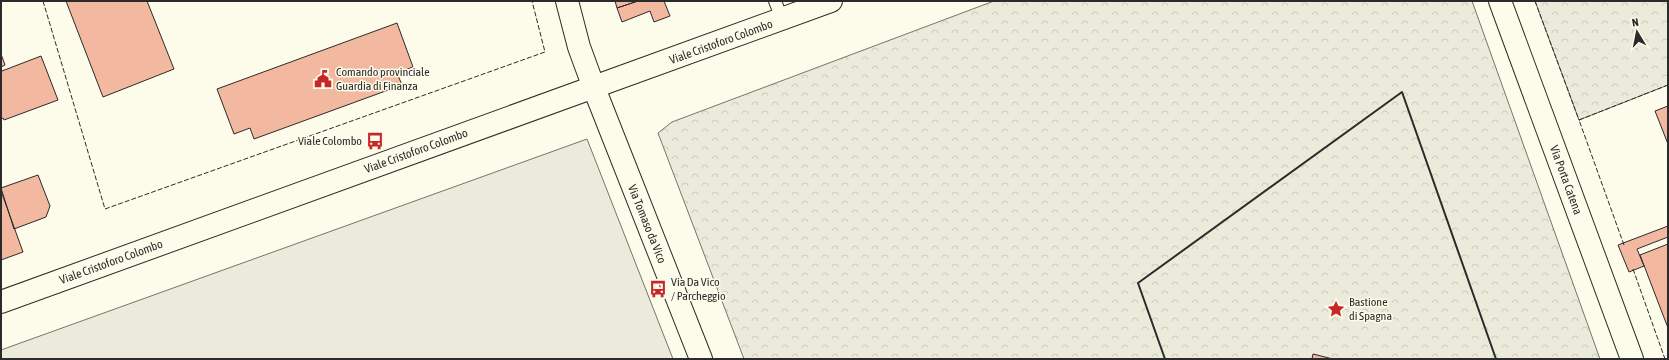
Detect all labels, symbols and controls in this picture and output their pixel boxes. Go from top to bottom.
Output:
north arrow [1617,12,1657,52]
text: N [1631,16,1640,29]
street label: Viale Cristoforo Colombo [667,17,775,67]
place label: Comando provinciale Guardia di Finanza [336,65,430,93]
public building icon: Comando provinciale Guardia di Finanza [313,69,333,89]
street label: Viale Cristoforo Colombo [362,126,470,176]
bus stop icon: Viale Colombo [365,131,385,151]
place label: Viale Colombo [298,134,362,148]
street label: Via Porta Catena [1547,144,1585,216]
street label: Via Tomaso da Vico [625,183,669,266]
street label: Viale Cristoforo Colombo [57,237,165,287]
place label: Via Da Vico / Parcheggio [671,275,726,303]
bus stop icon: Via Da Vico / Parcheggio [648,279,668,299]
place label: Bastione di Spagna [1349,295,1392,323]
place icon: Bastione di Spagna [1326,299,1346,319]

